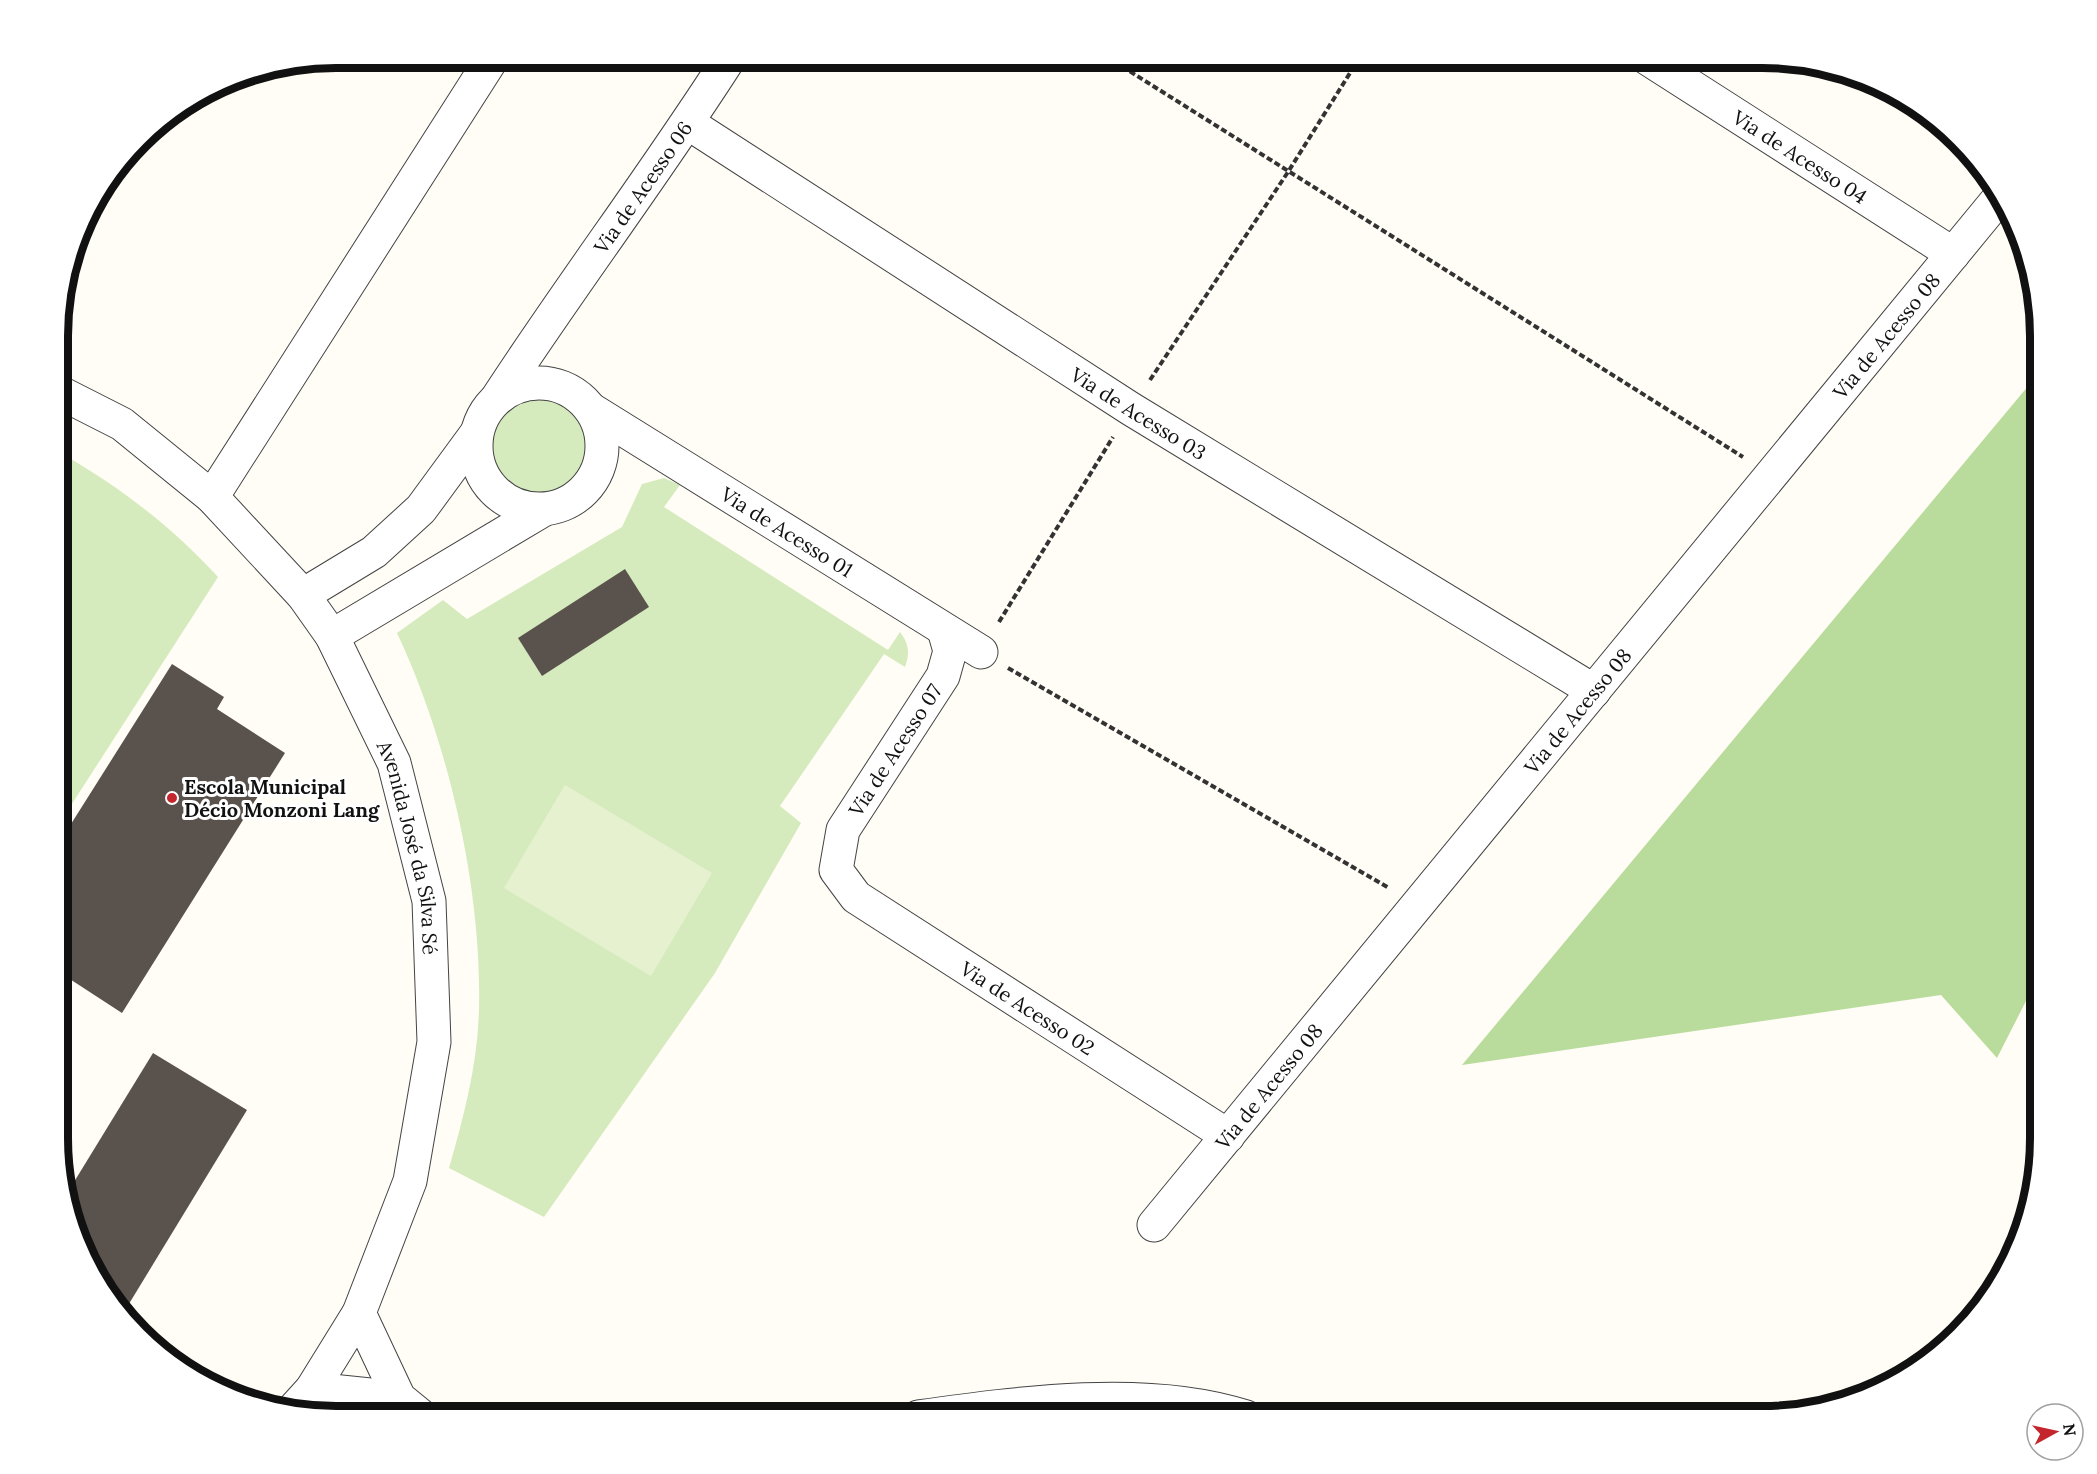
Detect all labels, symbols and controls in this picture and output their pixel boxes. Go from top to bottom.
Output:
street label: Via de Acesso 04 [1728,103,1872,209]
street label: Via de Acesso 06 [587,116,697,259]
street label: Via de Acesso 08 [1826,268,1945,404]
street label: Via de Acesso 03 [1066,361,1211,465]
street label: Via de Acesso 01 [716,480,858,582]
street label: Via de Acesso 08 [1518,643,1636,779]
street label: Via de Acesso 07 [842,679,947,822]
street label: Avenida José da Silva Sé [372,735,443,955]
place label: Escola Municipal Décio Monzoni Lang [184,774,380,822]
marker: Escola Municipal Décio Monzoni Lang [165,791,179,805]
street label: Via de Acesso 02 [955,955,1100,1060]
street label: Via de Acesso 08 [1209,1018,1327,1155]
north arrow [2025,1402,2085,1462]
text: N [2059,1422,2081,1437]

